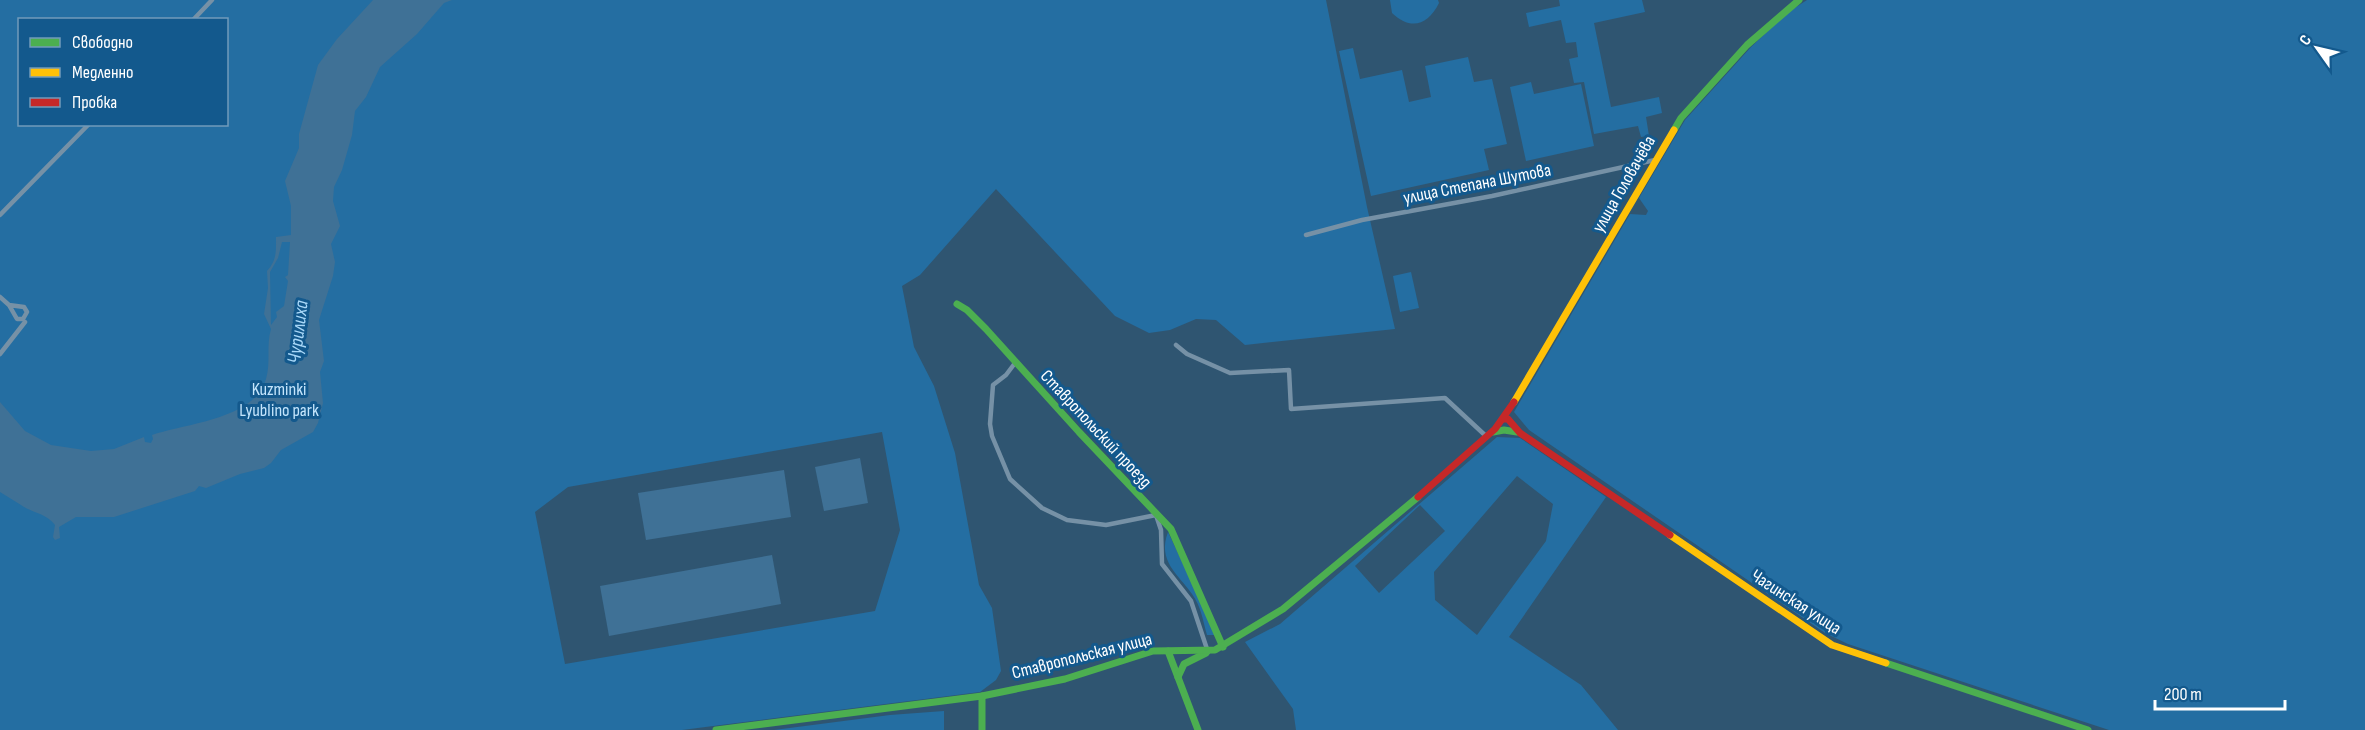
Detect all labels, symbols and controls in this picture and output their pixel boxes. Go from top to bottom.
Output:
legend [18,18,228,126]
north arrow [2287,18,2347,78]
text: Свободно [72,32,133,53]
text: С [2296,32,2316,49]
text: Медленно [72,62,134,83]
text: Пробка [72,92,117,113]
street label: улица Головачёва [1588,132,1660,236]
street label: улица Степана Шутова [1401,159,1553,209]
water label: Чурилиха [282,299,314,365]
street label: Ставропольский проезд [1036,366,1156,492]
park label: Kuzminki Lyublino park [239,379,319,421]
street label: Чагинская улица [1747,565,1845,639]
street label: Ставропольская улица [1010,628,1154,684]
scale bar [2155,673,2286,711]
text: 200 m [2164,684,2202,705]

